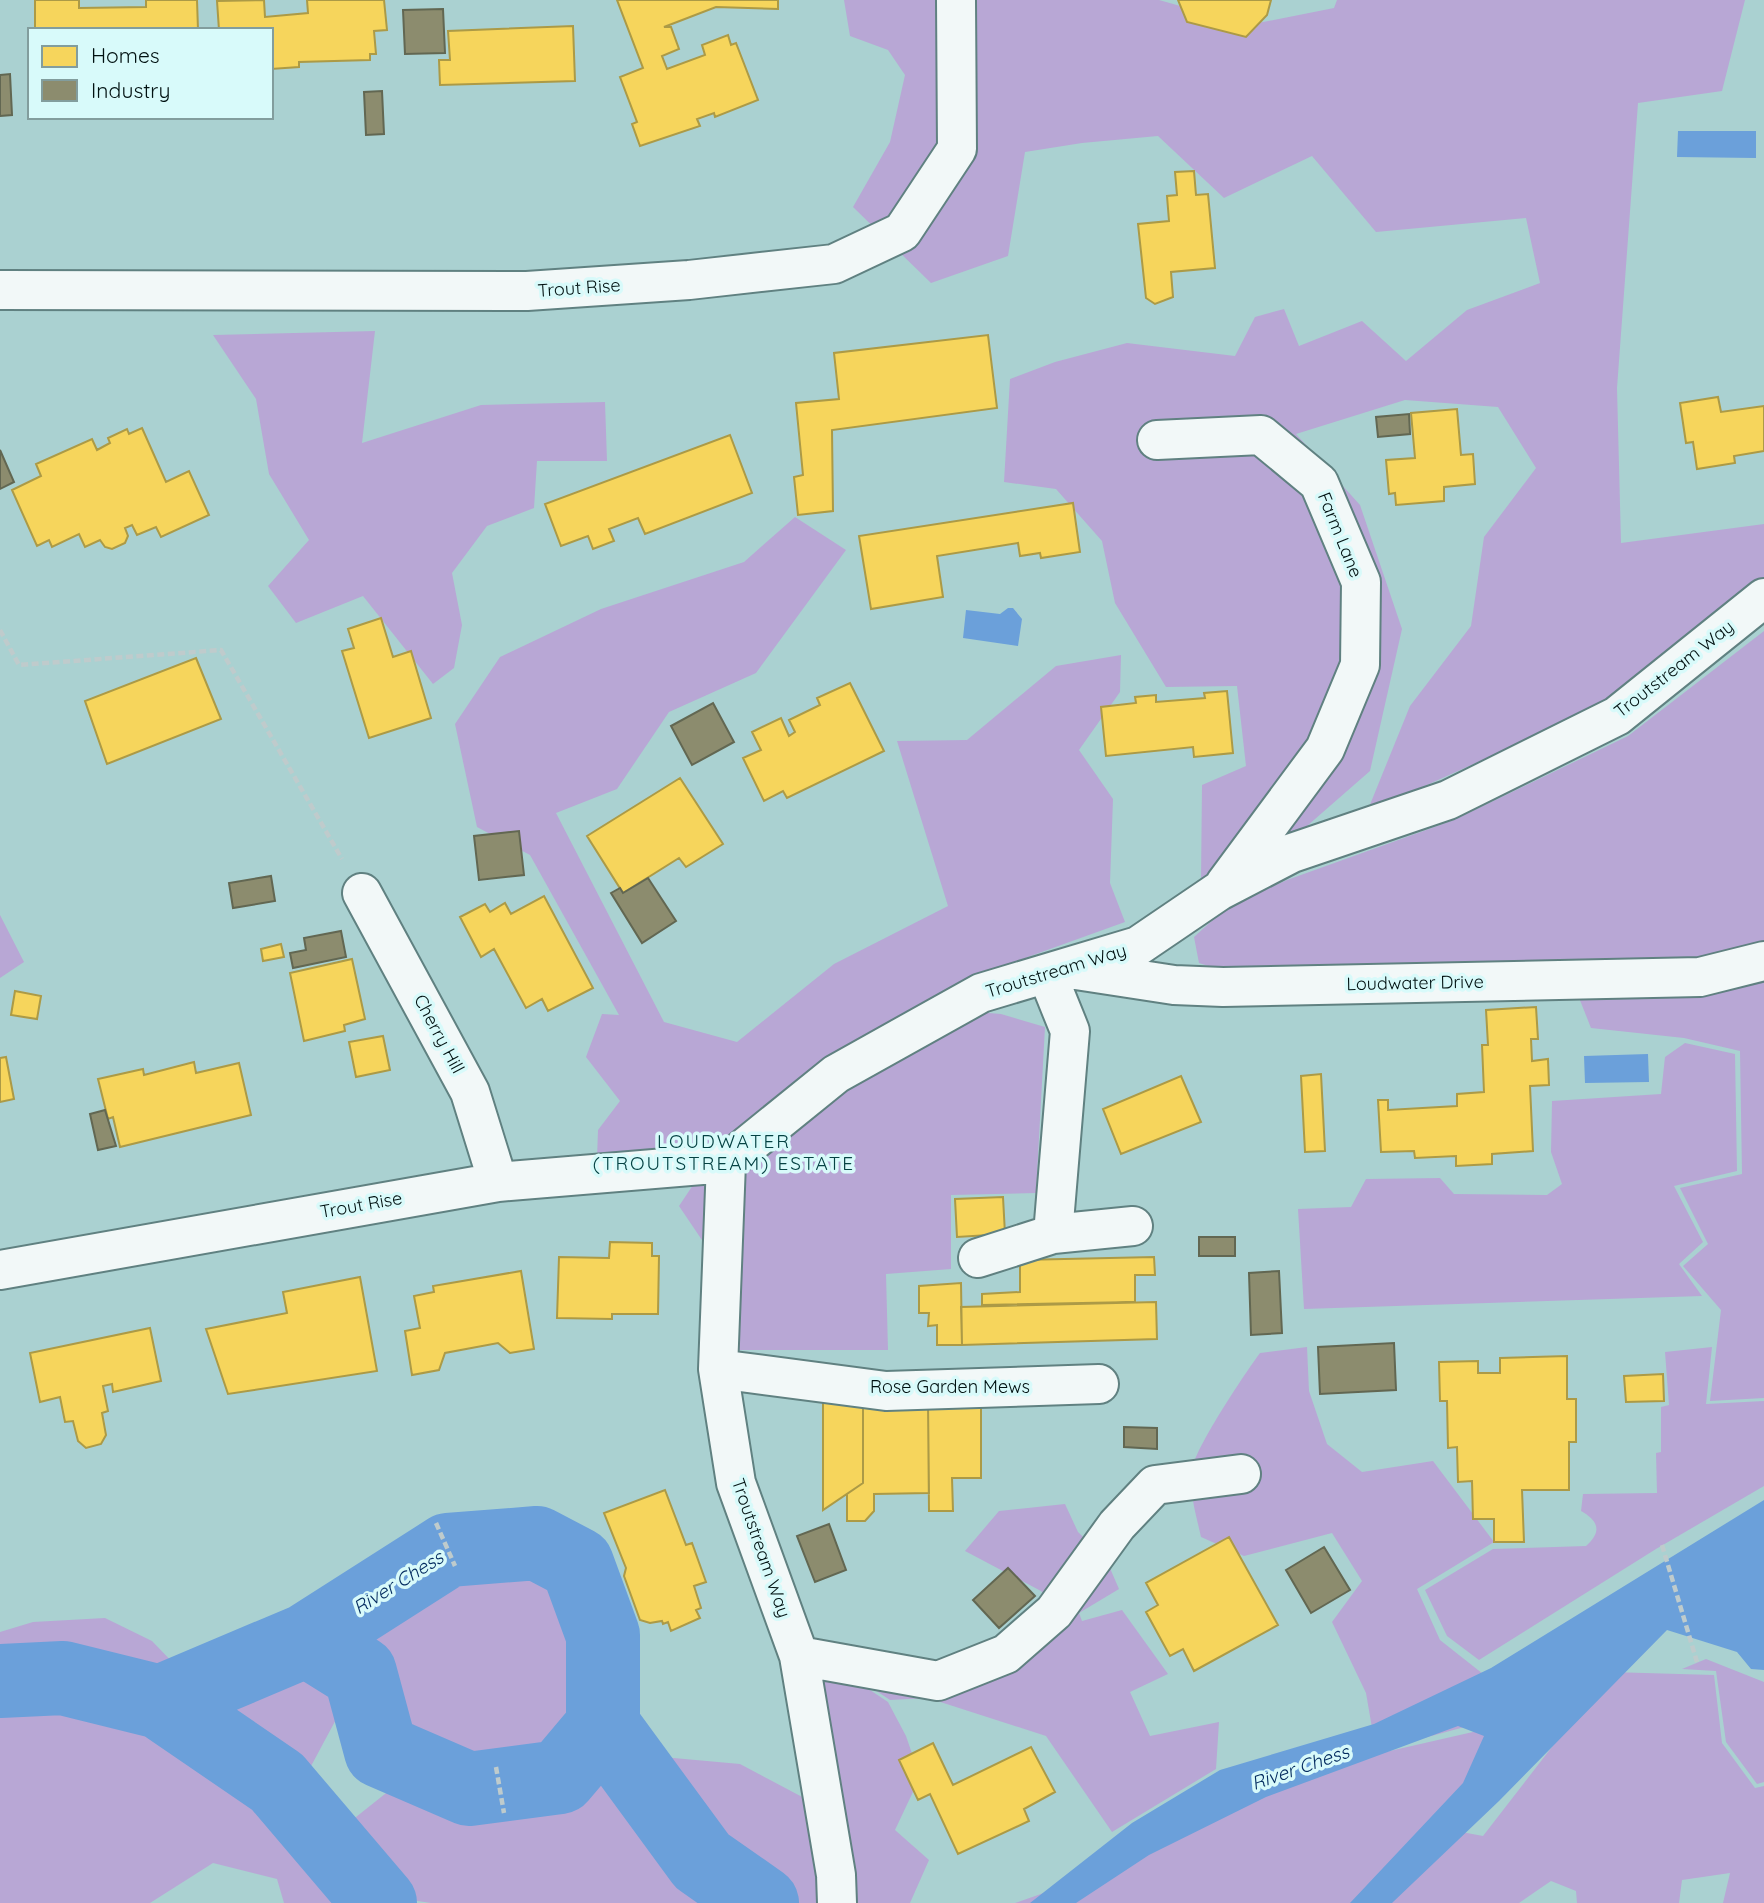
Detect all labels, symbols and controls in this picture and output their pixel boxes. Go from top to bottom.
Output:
legend [28,28,273,119]
text: Homes [91,42,160,68]
text: Industry [91,77,170,103]
street label: Trout Rise [537,273,621,302]
street label: Farm Lane [1313,489,1368,581]
street label: Troutstream Way [1609,615,1738,723]
street label: Troutstream Way [983,938,1129,1003]
street label: Loudwater Drive [1346,970,1484,995]
street label: Cherry Hill [409,990,470,1077]
district label: LOUDWATER (TROUTSTREAM) ESTATE [593,1129,855,1175]
street label: Trout Rise [318,1186,404,1223]
street label: Rose Garden Mews [870,1375,1030,1398]
street label: Troutstream Way [727,1475,796,1621]
water label: River Chess [348,1544,448,1619]
water label: River Chess [1248,1739,1353,1795]

